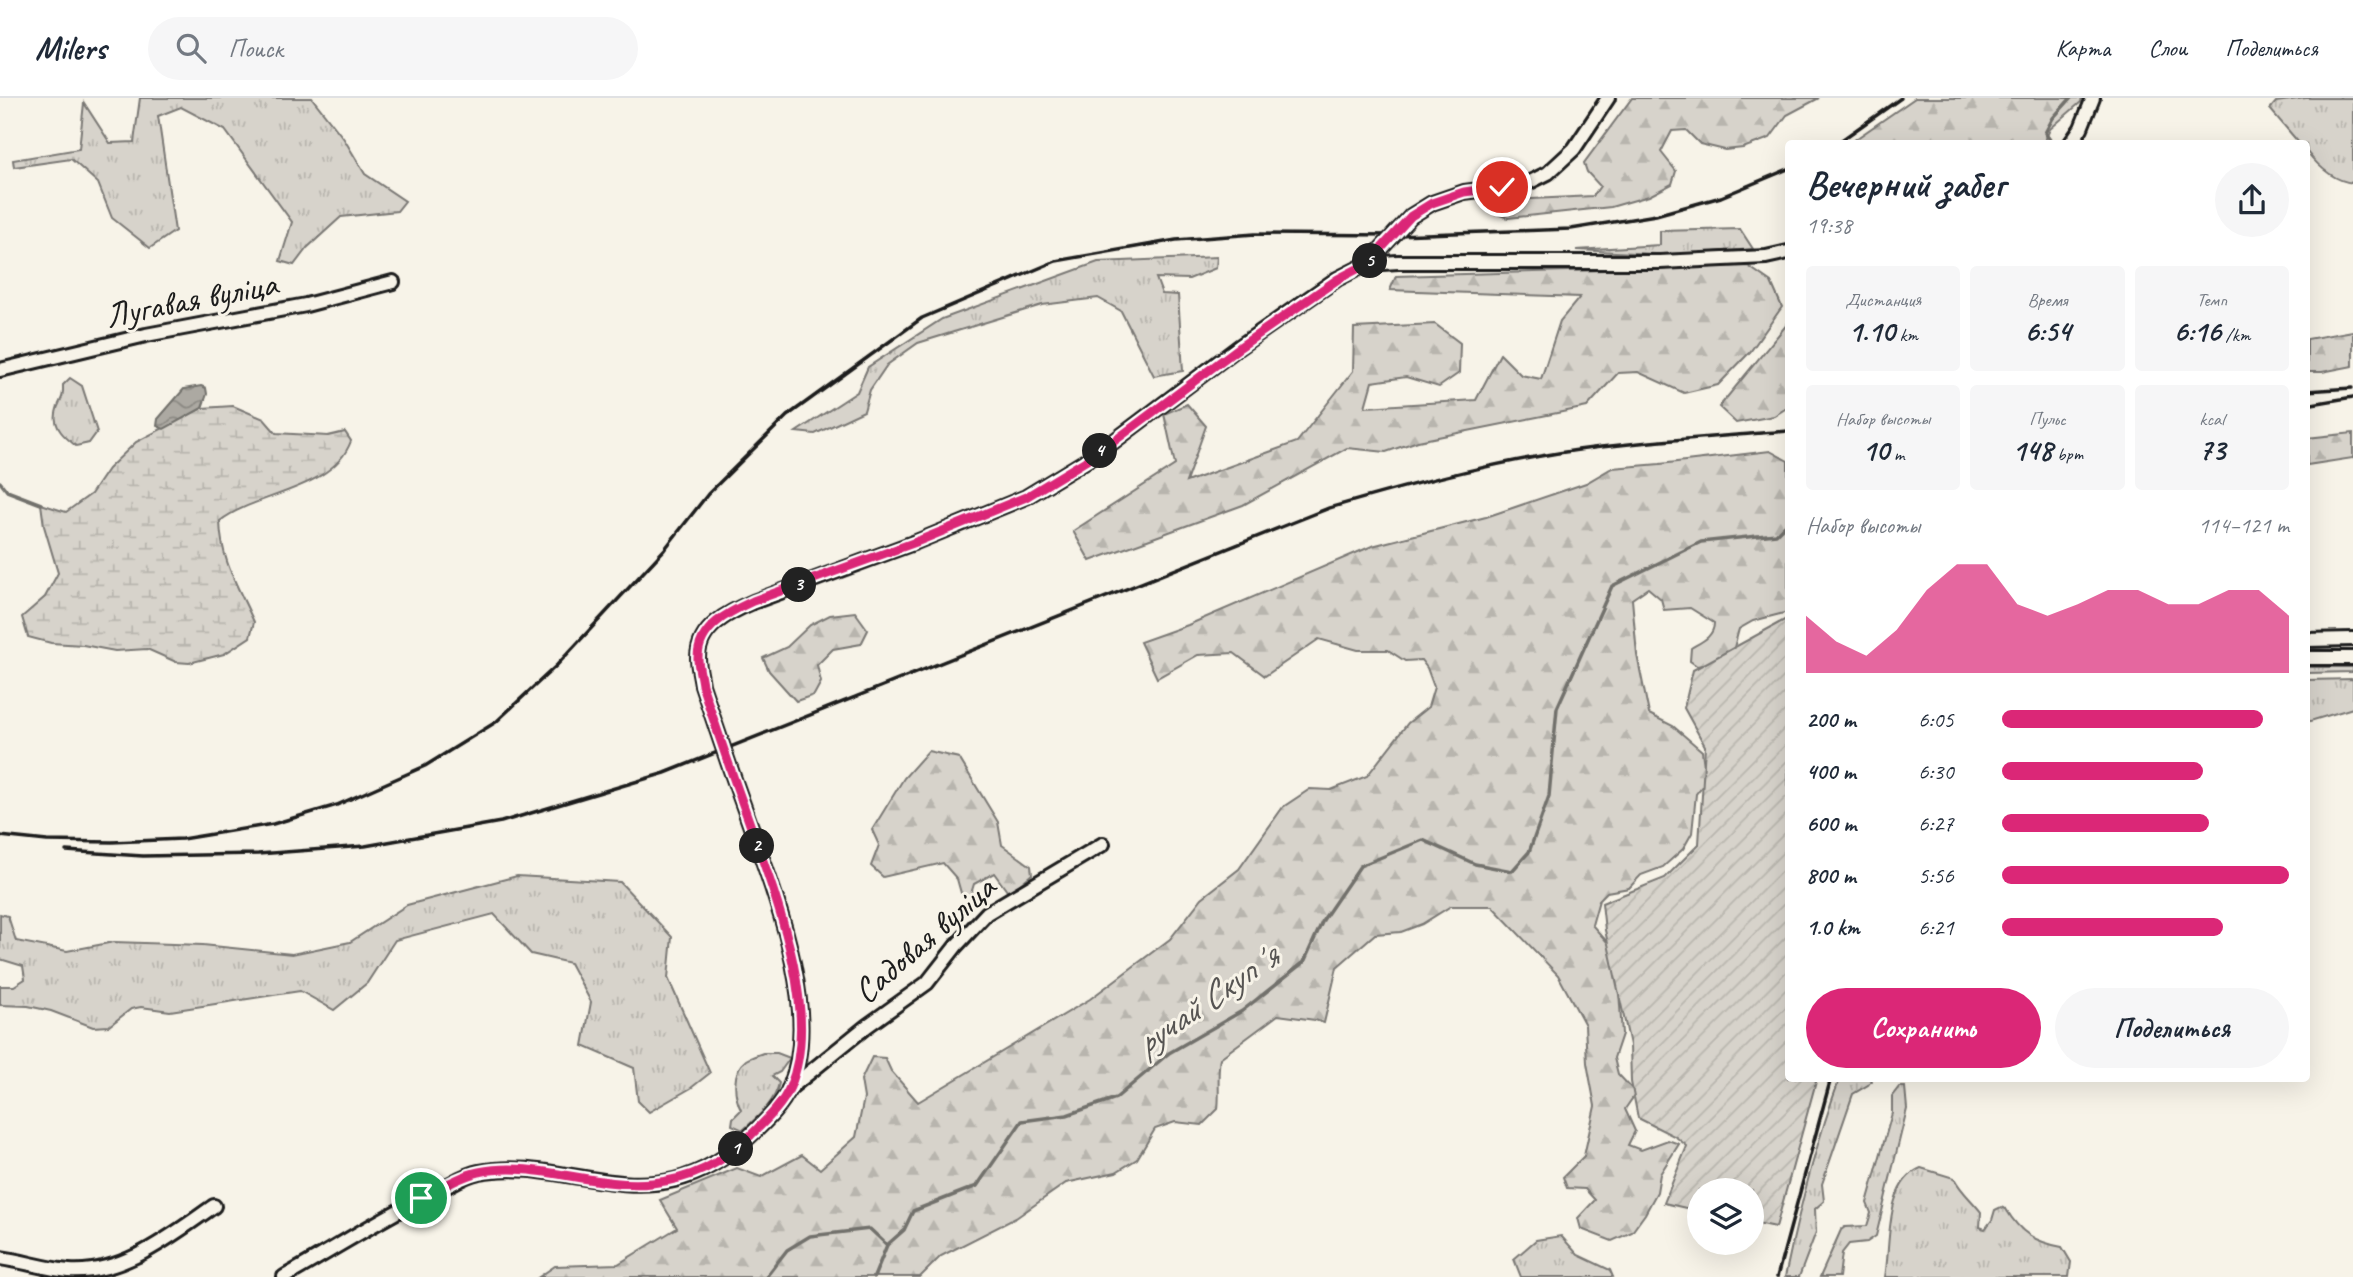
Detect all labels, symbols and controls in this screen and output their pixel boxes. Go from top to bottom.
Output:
search box [148,17,638,80]
text: Milers [35,27,106,69]
icon: search [172,29,210,67]
text: Поиск [228,32,283,65]
text: Карта [2056,33,2110,63]
text: Слои [2148,33,2187,63]
text: Поделиться [2225,33,2318,63]
pin [1472,157,1532,217]
text: Вечерний забег [1806,161,2005,208]
button: share [2215,163,2289,237]
icon: check [1483,168,1521,206]
text: 19:38 [1806,211,1852,240]
pin: 5 [1352,244,1388,278]
text: 5 [1365,248,1374,272]
street label: Лугавая вуліца [101,260,283,338]
text: Дистанция [1845,288,1921,312]
text: Время [2027,288,2068,312]
text: Темп [2197,288,2227,312]
text: 1.10 [1848,312,1895,350]
text: 6:54 [2024,312,2071,350]
text: 6:16 [2173,312,2221,350]
text: km [1895,323,1918,347]
text: /km [2221,323,2250,347]
text: Набор высоты [1836,407,1930,431]
text: Пульс [2029,407,2066,431]
text: kcal [2199,407,2224,431]
text: 10 [1862,431,1889,469]
text: 148 [2012,431,2052,469]
text: 73 [2198,431,2225,469]
pin: 4 [1082,434,1118,468]
text: 4 [1095,438,1104,462]
text: m [1889,442,1904,466]
text: bpm [2052,442,2083,466]
text: Набор высоты [1806,511,1920,540]
text: 114–121 m [2198,511,2289,540]
pin: 3 [782,568,816,602]
text: 3 [794,572,803,596]
text: 200 m [1806,705,1856,734]
text: 6:05 [1918,705,1954,734]
text: 400 m [1806,757,1856,786]
text: 6:30 [1918,757,1954,786]
text: 600 m [1806,809,1856,838]
text: 6:27 [1918,809,1954,838]
pin: 2 [740,828,774,864]
text: 2 [752,833,761,857]
text: 800 m [1806,861,1856,890]
text: 5:56 [1918,861,1954,890]
street label: Садовая вуліца [844,864,1007,1013]
text: 1.0 km [1806,913,1860,942]
text: 6:21 [1918,913,1954,942]
water label: ручай Скупʼя [1125,930,1291,1066]
button: Сохранить [1806,988,2041,1068]
button: Поделиться [2055,988,2289,1068]
pin: 1 [718,1132,754,1166]
text: 1 [731,1136,740,1160]
pin [391,1168,451,1228]
map controls [1687,1178,1764,1255]
button: layers [1687,1178,1764,1255]
icon: arrive [402,1179,440,1217]

